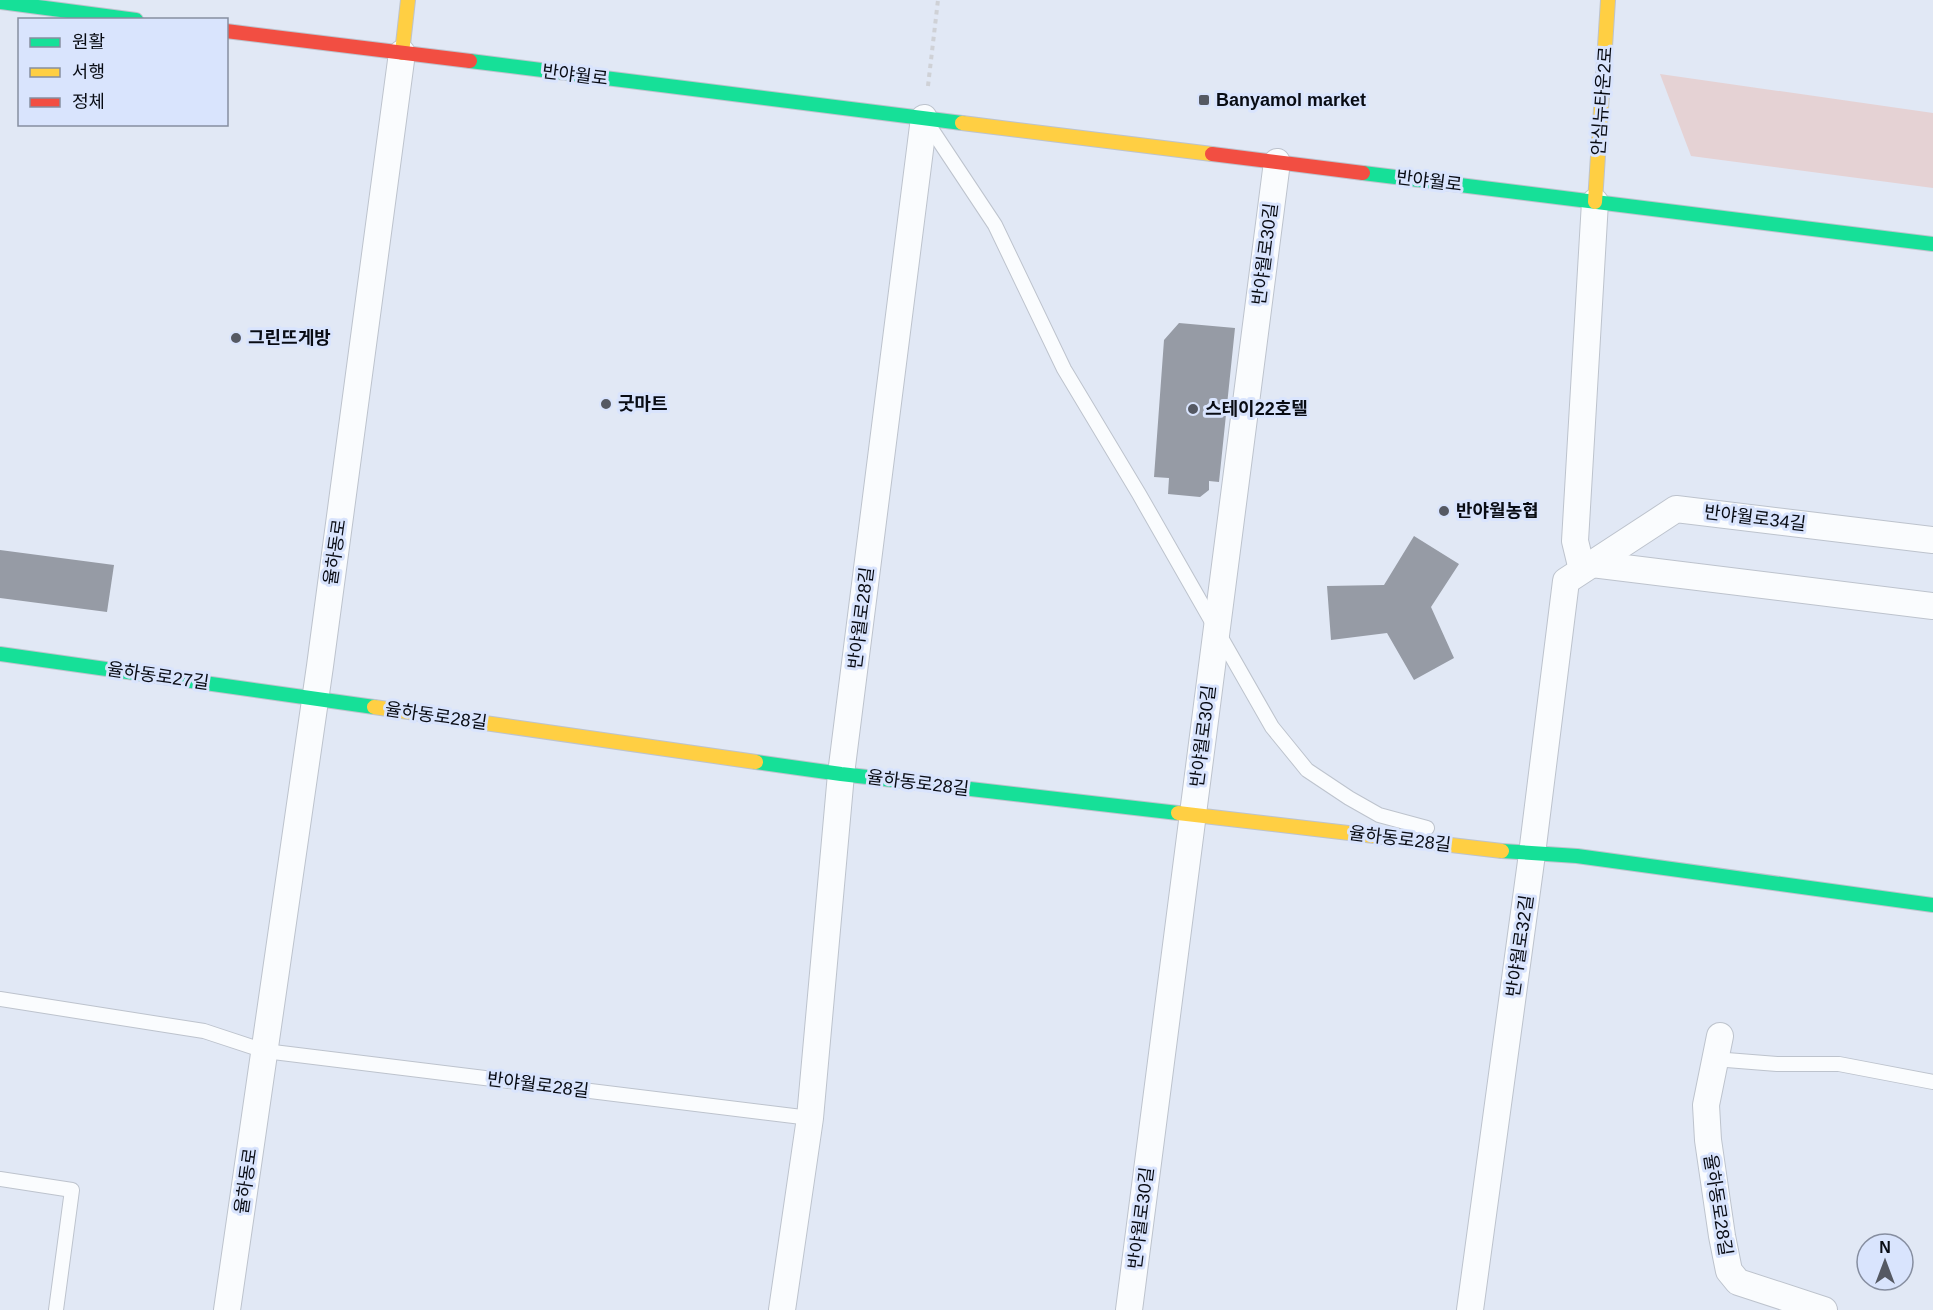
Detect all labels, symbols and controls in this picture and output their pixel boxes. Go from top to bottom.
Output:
legend [18,18,228,126]
text: 원활 [72,32,105,52]
street label: 안심뉴타운2로 [1588,46,1616,156]
street label: 반야월로 [541,61,609,89]
text: 서행 [72,62,105,82]
place label: Banyamol market [1216,90,1366,110]
text: 정체 [72,92,105,112]
marker: Banyamol market [1197,93,1211,107]
street label: 반야월로 [1395,167,1463,195]
street label: 반야월로30길 [1249,202,1281,306]
place label: 그린뜨게방 [248,328,331,348]
marker: 그린뜨게방 [229,331,243,345]
place label: 굿마트 [618,394,668,414]
marker: 굿마트 [599,397,613,411]
place label: 스테이22호텔 [1205,399,1308,419]
marker: 스테이22호텔 [1186,402,1200,416]
place label: 반야월농협 [1456,501,1539,521]
street label: 반야월로34길 [1703,502,1807,534]
marker: 반야월농협 [1437,504,1451,518]
street label: 율하동로 [320,518,350,586]
street label: 반야월로28길 [845,566,877,670]
street label: 율하동로27길 [106,659,210,693]
street label: 반야월로30길 [1187,684,1219,788]
street label: 율하동로28길 [384,699,488,733]
street label: 율하동로28길 [866,767,970,799]
street label: 율하동로28길 [1348,823,1452,855]
street label: 반야월로32길 [1503,894,1537,998]
street label: 반야월로28길 [486,1069,590,1101]
street label: 율하동로 [231,1147,261,1215]
street label: 율하동로28길 [1700,1153,1736,1257]
street label: 반야월로30길 [1125,1166,1157,1270]
north arrow [1855,1232,1915,1292]
text: N [1879,1239,1891,1256]

